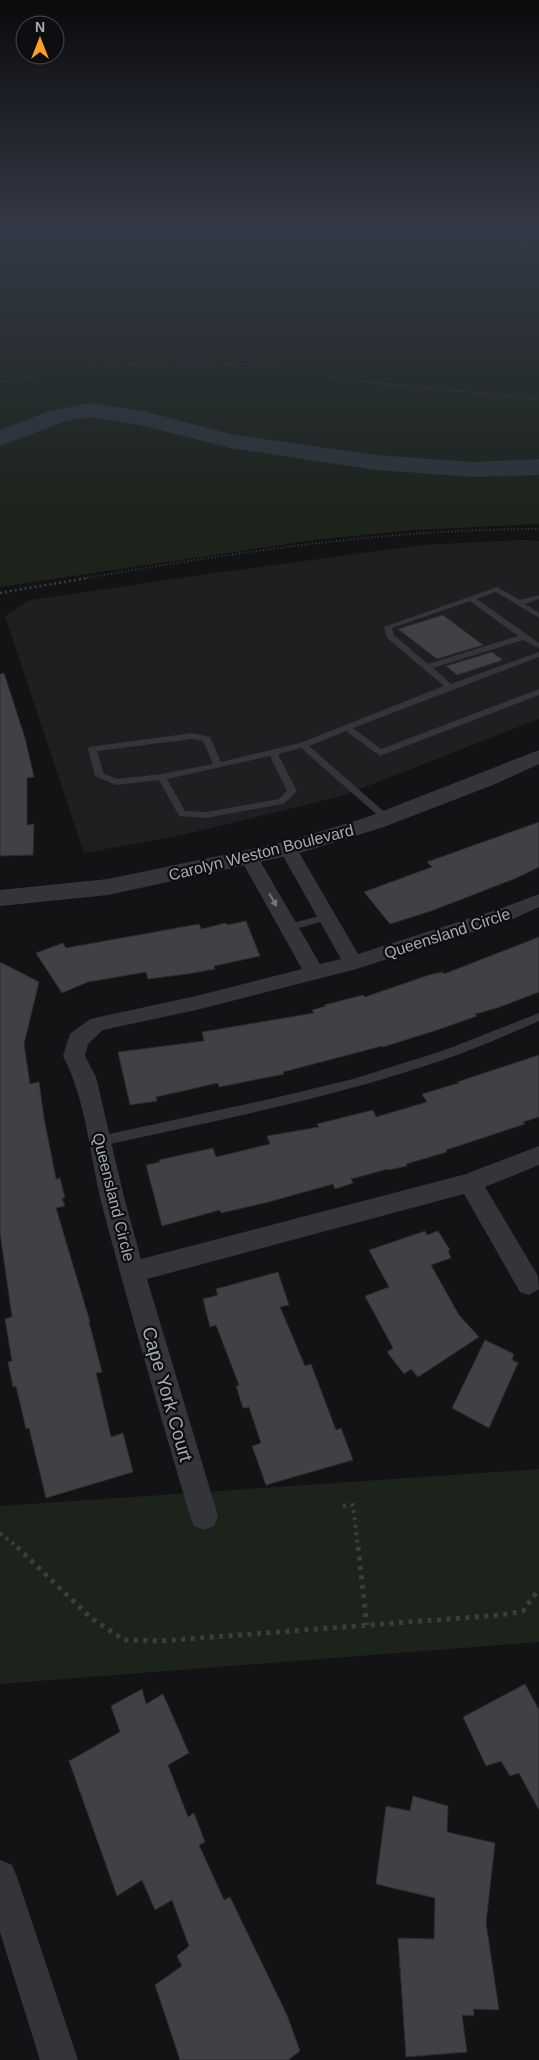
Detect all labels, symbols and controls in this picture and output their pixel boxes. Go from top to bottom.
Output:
north arrow [15,15,65,65]
text: N [35,19,45,35]
street label: Carolyn Weston Boulevard [167,821,355,884]
one-way arrow [269,894,278,907]
street label: Queensland Circle [382,905,512,962]
street label: Queensland Circle [89,1131,138,1263]
street label: Cape York Court [138,1324,197,1465]

